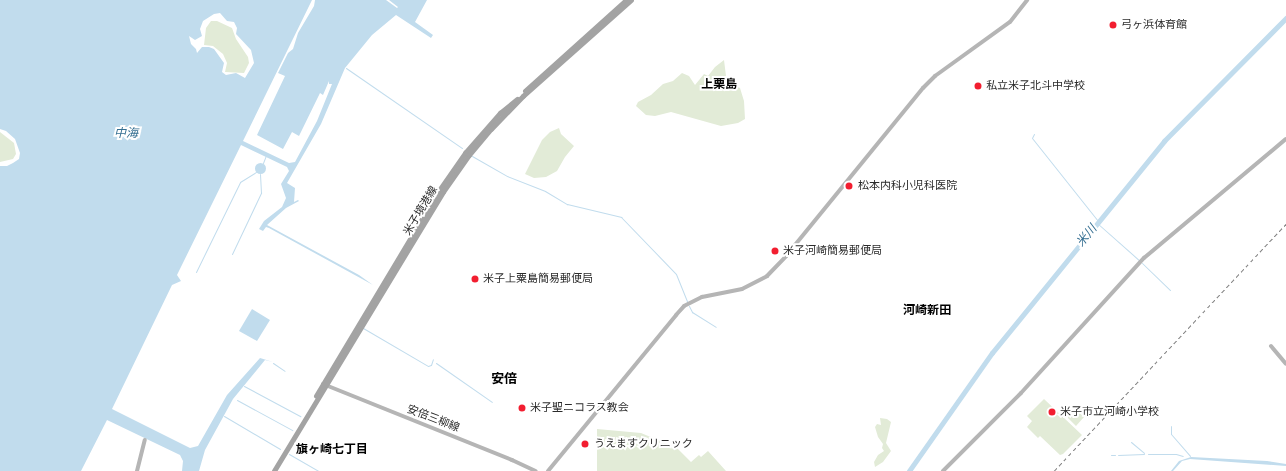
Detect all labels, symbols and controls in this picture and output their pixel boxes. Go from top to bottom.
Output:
place label: 弓ヶ浜体育館 [1121,18,1187,32]
marker: 弓ヶ浜体育館 [1108,20,1118,30]
district label: 上栗島 [701,78,737,92]
place label: 私立米子北斗中学校 [986,79,1085,93]
marker: 私立米子北斗中学校 [973,81,983,91]
water label: 中海 [114,127,138,141]
place label: 松本内科小児科医院 [858,179,957,193]
marker: 松本内科小児科医院 [843,180,855,192]
street label: 米子境港線 [401,184,441,238]
water label: 米川 [1074,222,1100,250]
place label: 米子河崎簡易郵便局 [783,244,882,258]
marker: 米子河崎簡易郵便局 [770,246,780,256]
place label: 米子上粟島簡易郵便局 [483,272,593,286]
marker: 米子上粟島簡易郵便局 [470,274,480,284]
district label: 河崎新田 [903,304,951,318]
district label: 安倍 [491,371,517,387]
place label: 米子聖ニコラス教会 [530,401,629,415]
street label: 安倍三柳線 [405,403,461,435]
marker: 米子聖ニコラス教会 [517,403,527,413]
place label: 米子市立河崎小学校 [1060,405,1159,419]
marker: 米子市立河崎小学校 [1047,407,1057,417]
place label: うえますクリニック [594,437,693,451]
marker: うえますクリニック [579,438,591,450]
district label: 旗ヶ崎七丁目 [296,443,368,457]

